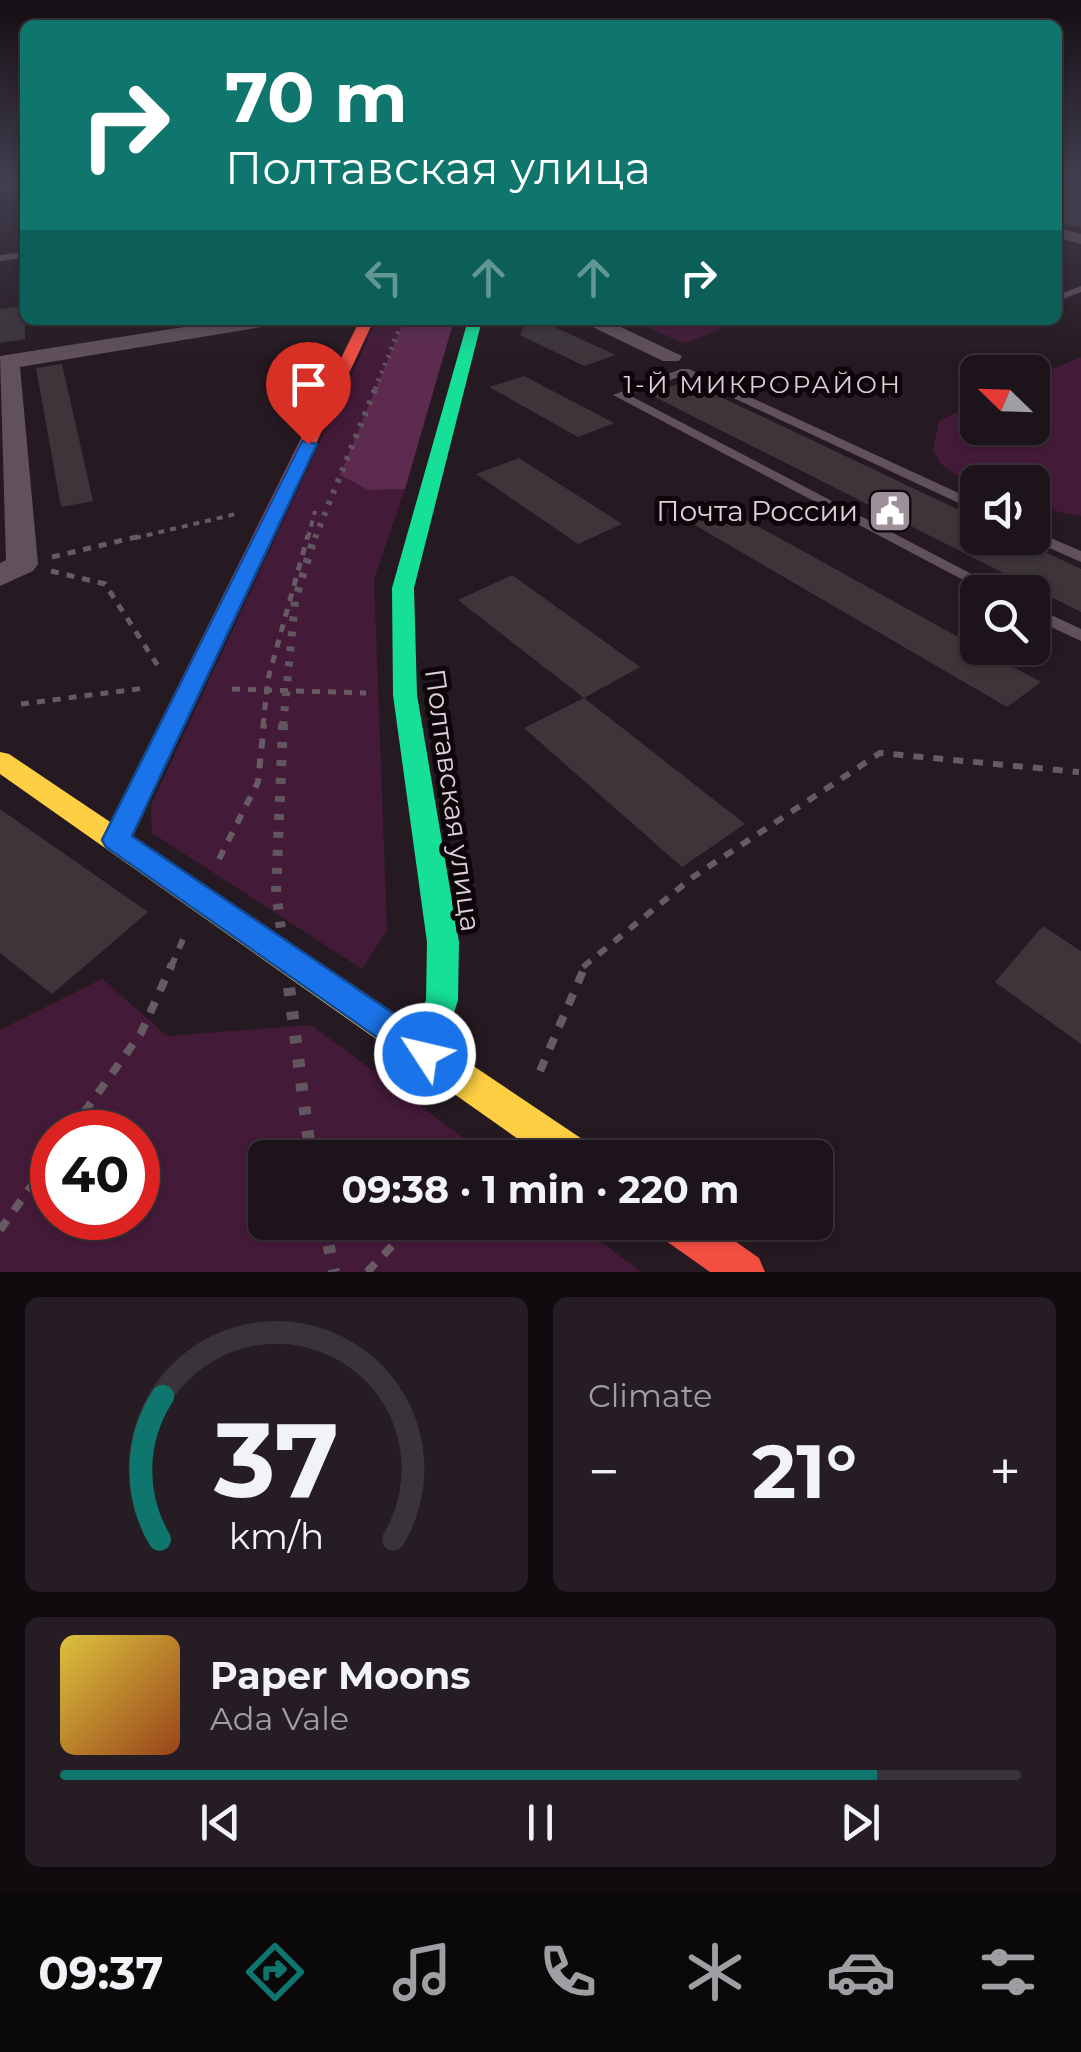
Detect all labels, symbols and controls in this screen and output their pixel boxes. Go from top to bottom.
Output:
text: 70 m [225,54,408,140]
icon: right [60,60,190,190]
text: Полтавская улица [225,140,651,195]
icon: left [356,250,411,305]
icon: ahead [461,250,516,305]
icon: ahead [566,250,621,305]
icon: right [671,250,726,305]
pin [266,342,351,445]
north arrow [960,355,1050,445]
map controls [960,355,1050,665]
icon: arrive [281,357,336,412]
district label: 1-Й МИКРОРАЙОН [623,369,903,399]
button: sound [960,465,1050,555]
public building icon: Почта России [867,488,913,534]
place label: Почта России [656,494,858,528]
button: search [960,575,1050,665]
street label: Полтавская улица [418,666,488,934]
position arrow [373,1002,477,1106]
speed limit sign: 40 [30,1110,160,1240]
text: 09:38 · 1 min · 220 m [342,1166,739,1213]
text: Climate [588,1376,712,1415]
text: 37 [213,1396,339,1523]
text: 21° [752,1425,857,1517]
text: − [588,1438,620,1505]
text: + [989,1438,1021,1505]
text: km/h [229,1514,324,1558]
text: Paper Moons [210,1652,471,1699]
text: Ada Vale [210,1699,349,1738]
icon: previous [193,1795,248,1850]
icon: pause [513,1795,568,1850]
icon: next [833,1795,888,1850]
icon: directions [240,1937,310,2007]
icon: music [387,1937,457,2007]
icon: phone [533,1937,603,2007]
icon: climate [680,1937,750,2007]
icon: car [826,1937,896,2007]
icon: filters [973,1937,1043,2007]
text: 09:37 [38,1945,163,2000]

